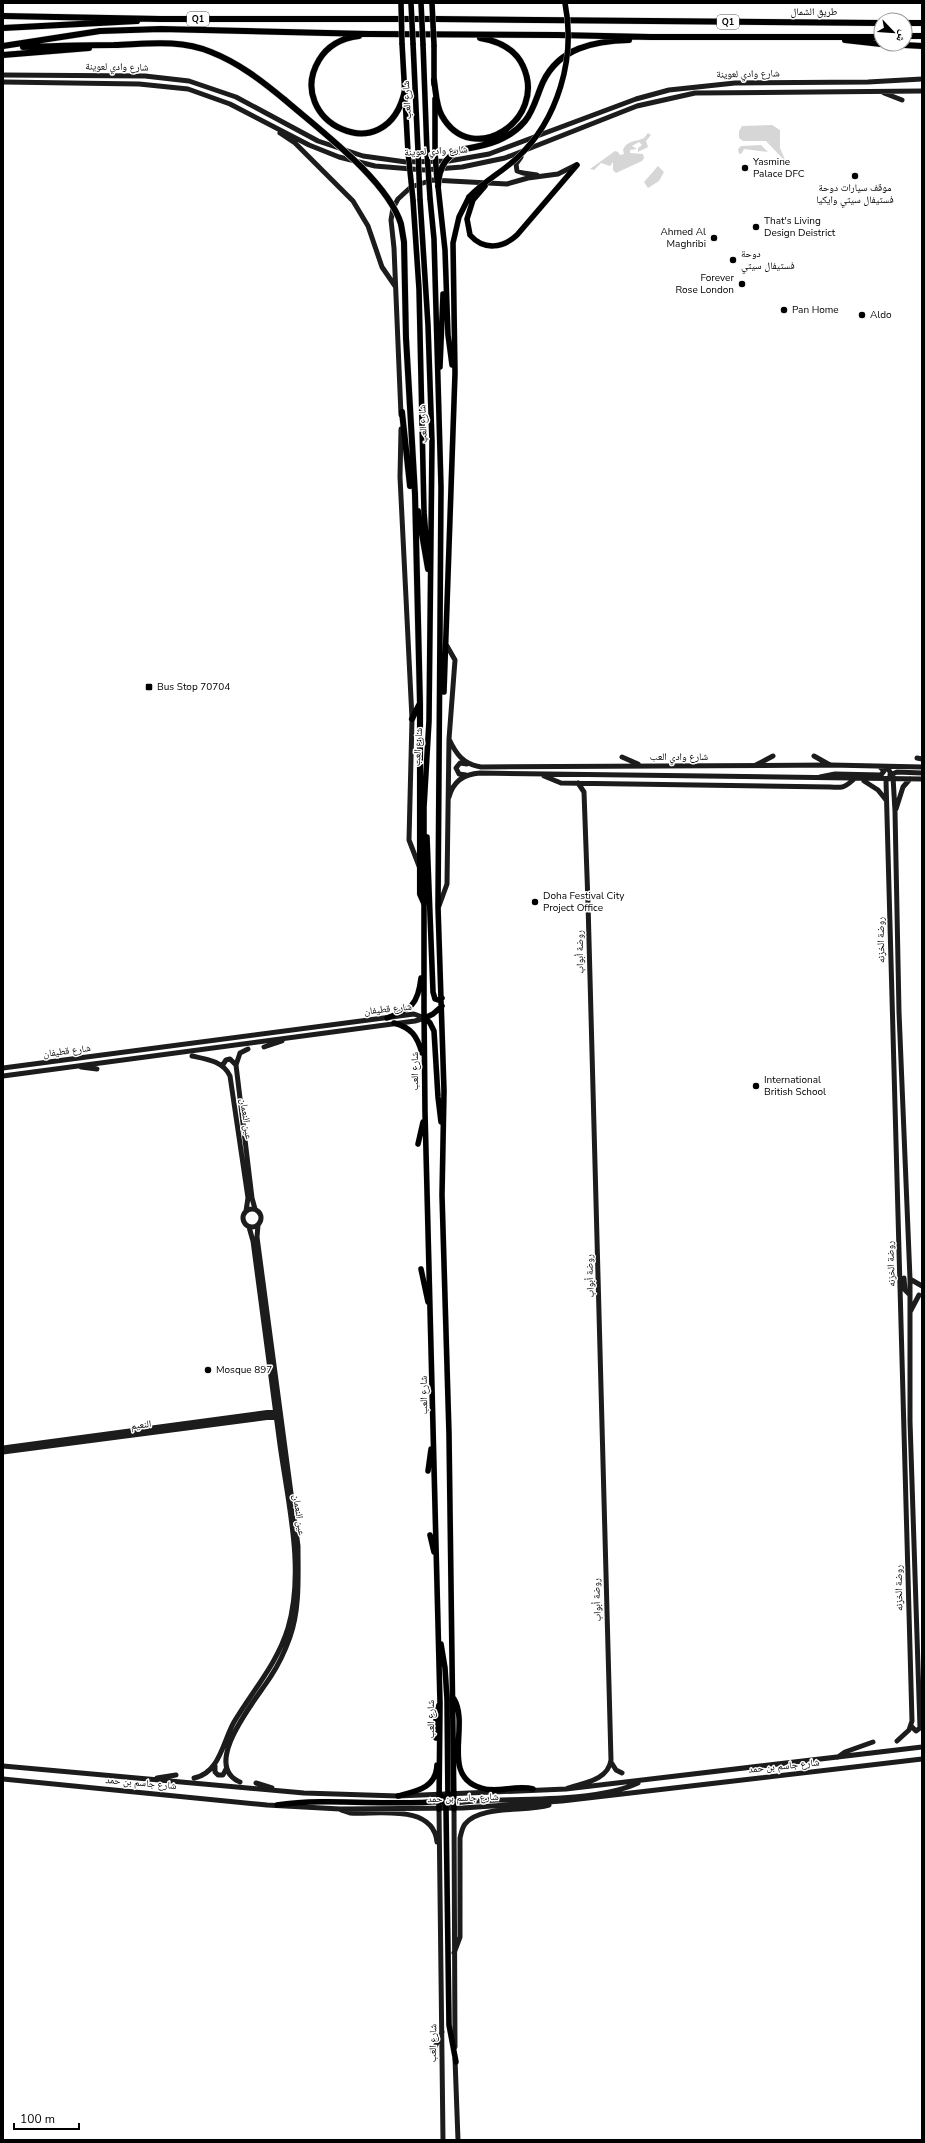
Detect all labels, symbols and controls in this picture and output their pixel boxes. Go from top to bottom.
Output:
street label: طريق الشمال [791,5,838,19]
road number: Q1 [187,12,209,26]
north arrow [873,12,913,52]
road number: Q1 [717,15,739,29]
text: ش [892,28,911,45]
street label: شارع وادي لعوينة [85,59,149,75]
street label: شارع وادي لعوينة [716,66,780,82]
street label: شارع العب [399,80,415,120]
street label: شارع وادي لعوينة [404,142,468,160]
place label: Yasmine Palace DFC [752,155,805,181]
marker: Yasmine Palace DFC [740,163,750,173]
marker: موقف سيارات دوحة فستيفال سيتي وايكيا [850,171,860,181]
place label: موقف سيارات دوحة فستيفال سيتي وايكيا [816,181,894,208]
place label: That's Living Design Deistrict [764,214,836,240]
marker: That's Living Design Deistrict [751,222,761,232]
place label: Ahmed Al Maghribi [661,225,706,251]
marker: Ahmed Al Maghribi [709,233,719,243]
place label: دوحة فستيفال سيتي [741,247,795,274]
marker: دوحة فستيفال سيتي [728,255,738,265]
place label: Forever Rose London [675,271,734,297]
marker: Forever Rose London [737,279,747,289]
place label: Pan Home [792,303,839,317]
marker: Pan Home [779,305,789,315]
place label: Aldo [870,308,892,322]
marker: Aldo [857,310,867,320]
street label: شارع العب [415,404,431,443]
place label: Bus Stop 70704 [157,680,230,694]
marker: Bus Stop 70704 [144,682,154,692]
street label: شارع العب [410,727,426,767]
street label: شارع وادي العب [650,750,709,765]
place label: Doha Festival City Project Office [543,889,625,915]
marker: Doha Festival City Project Office [530,897,540,907]
street label: روضة الخزنه [874,917,888,963]
street label: روضة أبواب [573,930,587,974]
street label: شارع قطيفان [363,999,413,1018]
street label: شارع قطيفان [42,1041,92,1061]
street label: شارع العب [408,1051,422,1090]
place label: International British School [764,1073,826,1099]
marker: International British School [751,1081,761,1091]
street label: عين النعمان [236,1098,256,1140]
street label: روضة الخزنه [883,1241,899,1287]
street label: روضة أبواب [582,1254,598,1298]
place label: Mosque 897 [216,1363,272,1377]
marker: Mosque 897 [203,1365,213,1375]
street label: شارع العب [417,1375,431,1414]
street label: النعيم [130,1417,152,1433]
street label: عين النعمان [289,1494,309,1536]
street label: روضة الخزنه [892,1565,906,1611]
street label: روضة أبواب [589,1578,605,1622]
street label: شارع العب [424,1699,438,1738]
street label: شارع جاسم بن حمد [748,1755,821,1777]
street label: شارع جاسم بن حمد [105,1773,178,1793]
street label: شارع جاسم بن حمد [427,1790,499,1806]
street label: شارع العب [426,2023,440,2062]
scale bar [14,2105,79,2131]
text: 100 m [20,2111,55,2127]

